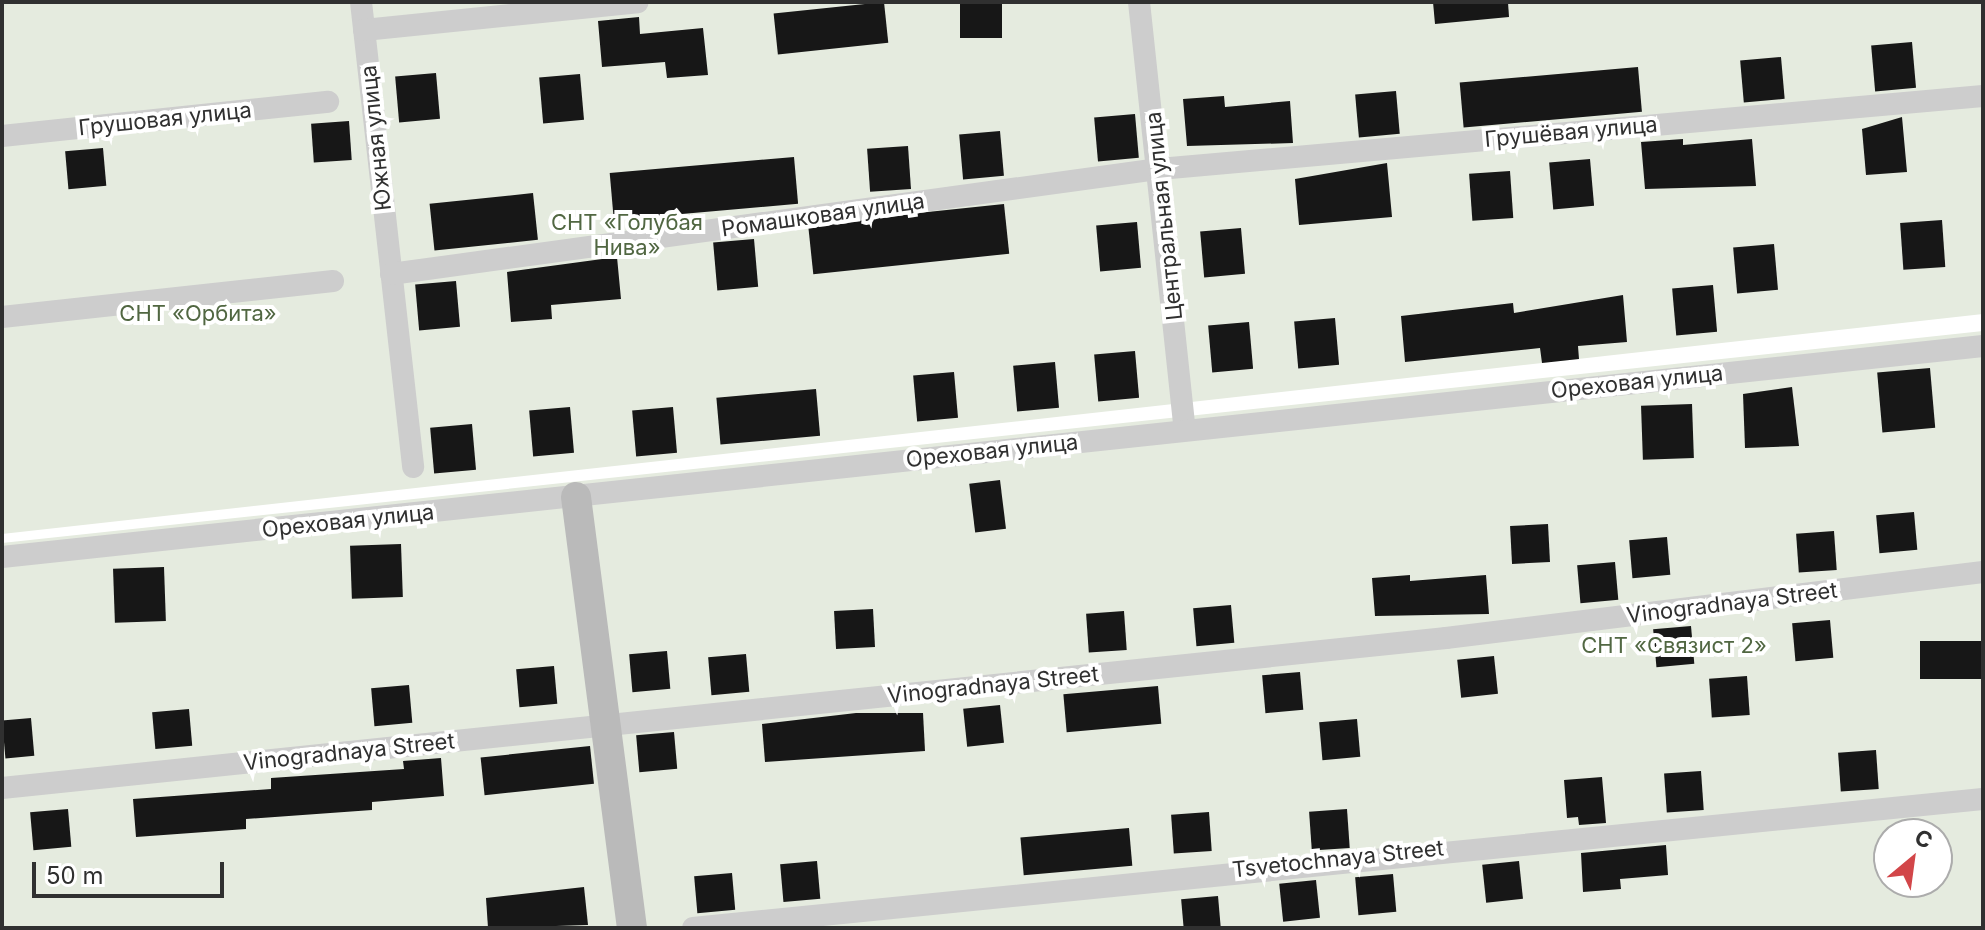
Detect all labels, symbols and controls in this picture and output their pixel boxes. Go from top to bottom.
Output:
street label: Южная улица [355,64,397,212]
street label: Грушовая улица [77,97,253,141]
street label: Центральная улица [1140,110,1188,322]
street label: Грушёвая улица [1483,111,1659,153]
street label: Ромашковая улица [720,188,926,242]
park label: СНТ «Голубая Нива» [551,209,703,260]
park label: СНТ «Орбита» [119,301,277,327]
street label: Ореховая улица [1550,360,1724,404]
street label: Ореховая улица [905,429,1079,473]
street label: Ореховая улица [261,499,435,543]
street label: Vinogradnaya Street [1625,577,1839,629]
park label: СНТ «Связист 2» [1581,633,1767,659]
street label: Vinogradnaya Street [886,661,1100,709]
street label: Vinogradnaya Street [242,728,456,776]
north arrow [1873,818,1953,898]
text: С [1910,823,1937,854]
street label: Tsvetochnaya Street [1231,835,1445,883]
scale bar [36,846,228,896]
text: 50 m [46,861,104,890]

